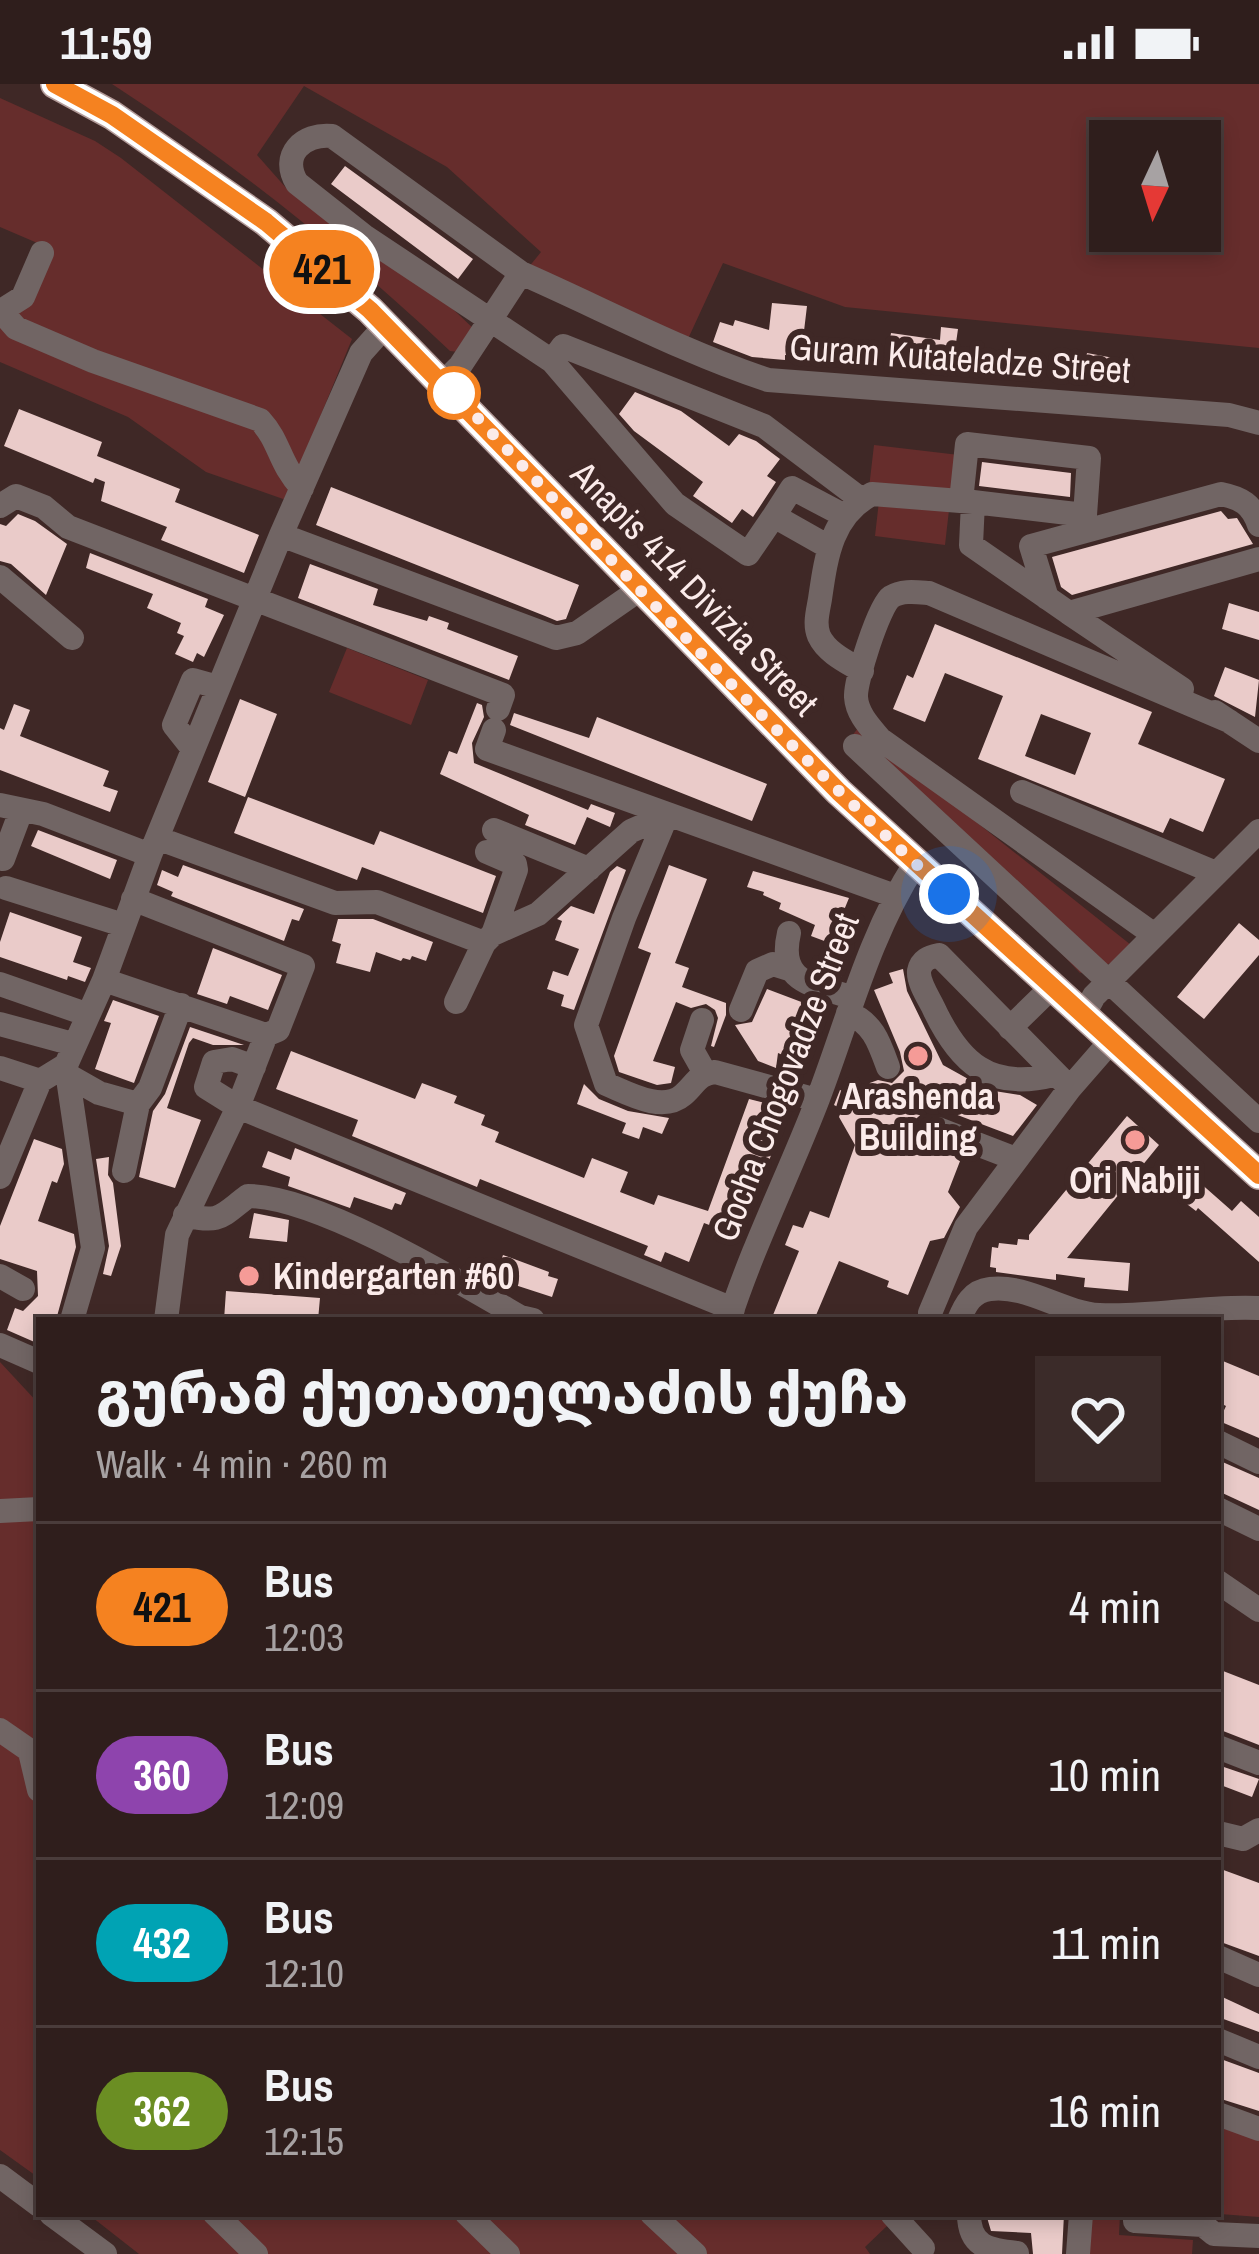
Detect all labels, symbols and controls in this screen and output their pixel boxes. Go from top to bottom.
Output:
text: 11:59 [60,12,152,73]
north arrow [1089,120,1221,252]
map controls [1089,120,1221,252]
line badge: 421 [253,230,391,308]
text: 421 [293,241,351,297]
street label: Guram Kutateladze Street [788,322,1132,394]
unlabelled marker [429,368,479,418]
street label: Anapis 414 Divizia Street [560,450,829,726]
your location [919,864,979,924]
street label: Gocha Chogovadze Street [700,906,870,1248]
marker: Arashenda Building [905,1043,931,1069]
place label: Arashenda Building [842,1072,995,1161]
marker: Ori Nabiji [1122,1127,1148,1153]
place label: Ori Nabiji [1069,1156,1201,1204]
place label: Kindergarten #60 [273,1252,514,1300]
marker: Kindergarten #60 [236,1263,262,1289]
text: გურამ ქუთათელაძის ქუჩა [96,1354,908,1431]
button: heart [1035,1356,1161,1482]
text: Walk · 4 min · 260 m [96,1438,388,1490]
text: Bus [264,1550,334,1611]
text: 4 min [1069,1576,1161,1637]
text: 421 [133,1579,191,1635]
text: 12:03 [264,1611,344,1663]
text: Bus [264,1718,334,1779]
text: 10 min [1048,1744,1161,1805]
text: 360 [133,1747,191,1803]
text: 12:09 [264,1779,344,1831]
text: Bus [264,1886,334,1947]
text: 11 min [1051,1912,1161,1973]
text: 432 [133,1915,191,1971]
text: 12:10 [264,1947,344,1999]
text: Bus [264,2054,334,2115]
text: 16 min [1048,2080,1161,2141]
text: 362 [133,2083,191,2139]
text: 12:15 [264,2115,344,2167]

